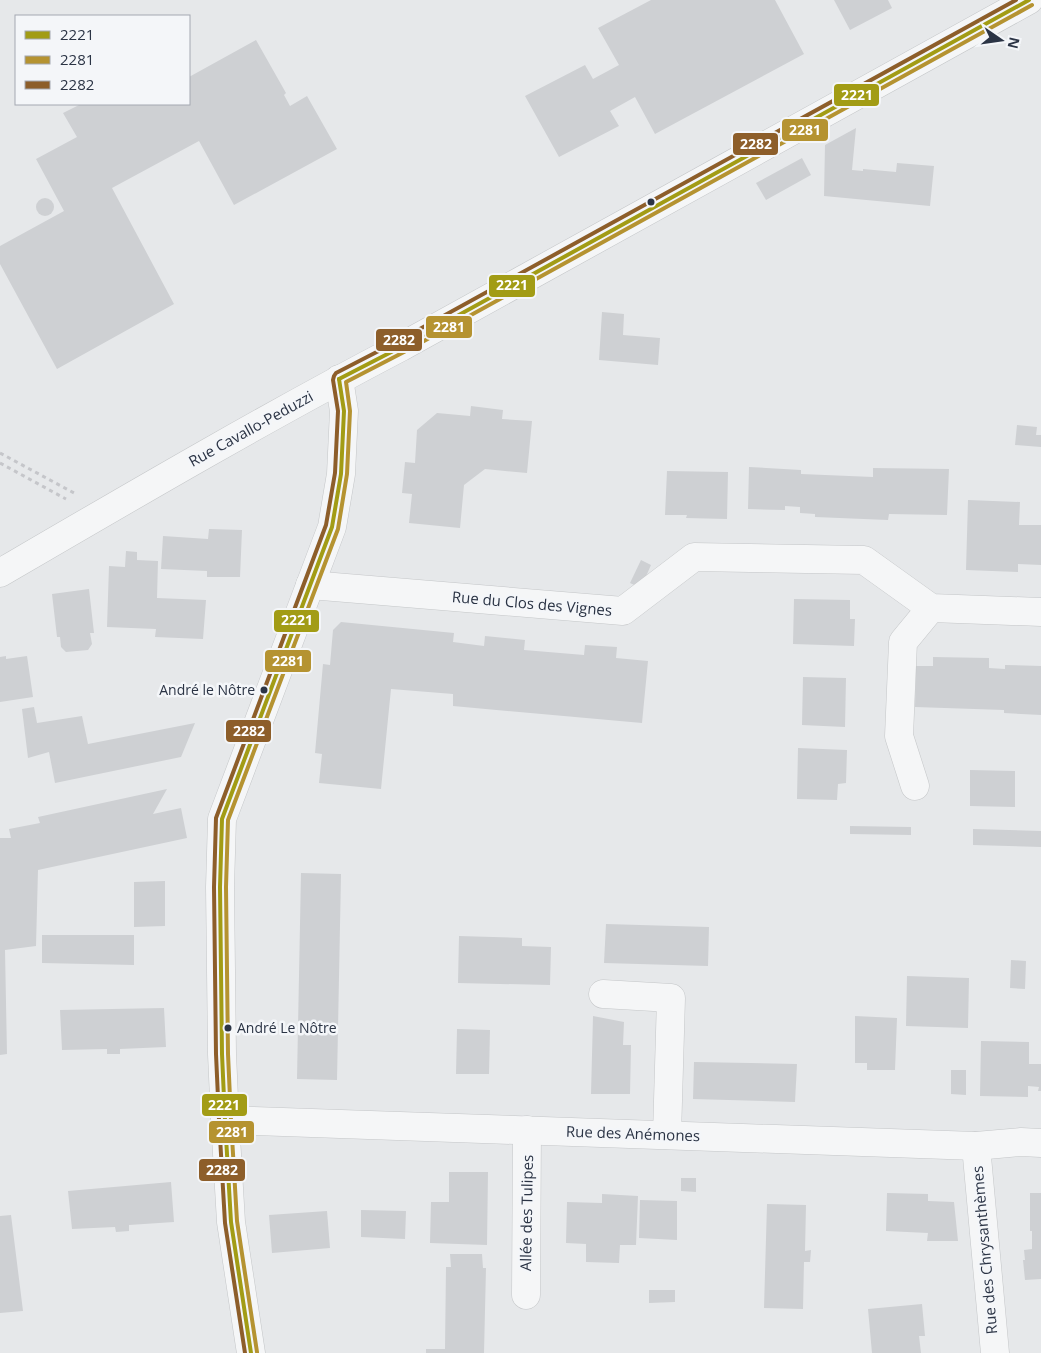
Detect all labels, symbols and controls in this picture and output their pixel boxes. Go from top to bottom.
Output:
legend [15,15,190,105]
north arrow [976,15,1026,65]
text: 2221 [60,24,94,44]
text: N [1004,35,1025,51]
text: 2281 [60,49,94,69]
text: 2282 [60,74,94,94]
line badge: 2221 [833,83,880,107]
text: 2221 [841,85,873,104]
line badge: 2281 [781,118,829,142]
text: 2281 [789,120,821,139]
line badge: 2282 [732,132,779,156]
text: 2282 [740,134,772,153]
unlabelled marker [646,197,656,207]
line badge: 2221 [488,274,536,298]
text: 2221 [496,275,528,294]
line badge: 2281 [425,315,473,339]
text: 2281 [433,317,465,336]
line badge: 2282 [375,328,423,352]
text: 2282 [383,330,415,349]
street label: Rue Cavallo-Peduzzi [185,386,316,471]
street label: Rue du Clos des Vignes [451,586,613,620]
line badge: 2221 [273,609,320,633]
text: 2221 [281,610,313,629]
line badge: 2281 [264,649,312,673]
text: 2281 [272,651,304,670]
place label: André le Nôtre [159,680,255,699]
marker: André le Nôtre [259,685,269,695]
line badge: 2282 [225,719,272,743]
text: 2282 [233,721,265,740]
place label: André Le Nôtre [237,1018,337,1037]
marker: André Le Nôtre [223,1023,233,1033]
line badge: 2221 [201,1093,248,1117]
text: 2221 [208,1095,240,1114]
line badge: 2281 [208,1120,255,1144]
street label: Rue des Anémones [566,1121,700,1145]
text: 2281 [216,1122,248,1141]
street label: Allée des Tulipes [515,1155,537,1271]
line badge: 2282 [198,1158,246,1182]
text: 2282 [206,1160,238,1179]
street label: Rue des Chrysanthèmes [967,1165,1001,1335]

